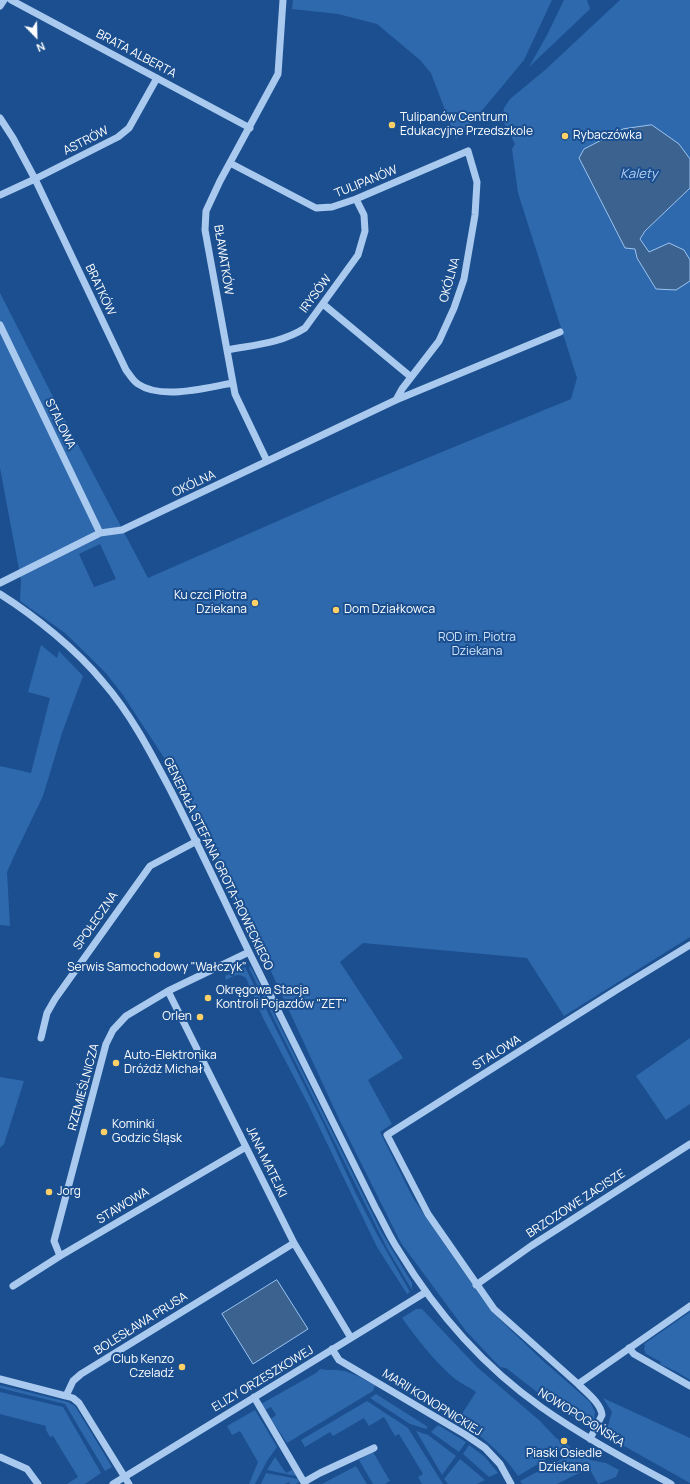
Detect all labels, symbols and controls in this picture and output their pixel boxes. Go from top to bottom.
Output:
north arrow [16,16,56,56]
street label: BRATA ALBERTA [93,27,179,81]
text: N [34,39,47,56]
place label: Tulipanów Centrum Edukacyjne Przedszkole [400,111,533,139]
marker: Tulipanów Centrum Edukacyjne Przedszkole [387,120,397,130]
street label: ASTRÓW [61,123,111,159]
place label: Rybaczówka [573,129,642,143]
marker: Rybaczówka [560,131,570,141]
street label: TULIPANÓW [332,163,400,201]
water label: Kalety [620,166,658,182]
street label: BŁAWATKÓW [210,224,236,296]
street label: OKÓLNA [437,256,463,304]
street label: BRATKÓW [82,262,118,318]
street label: IRYSÓW [297,272,335,316]
street label: STALOWA [42,397,78,451]
street label: OKÓLNA [170,468,218,500]
place label: Ku czci Piotra Dziekana [174,589,247,617]
marker: Ku czci Piotra Dziekana [250,598,260,608]
place label: Dom Działkowca [344,603,435,617]
marker: Dom Działkowca [331,605,341,615]
park label: ROD im. Piotra Dziekana [438,631,516,659]
street label: GENERAŁA STEFANA GROTA-ROWECKIEGO [160,755,276,973]
street label: SPOŁECZNA [71,889,121,953]
marker: Serwis Samochodowy "Wałczyk" [152,950,162,960]
place label: Serwis Samochodowy "Wałczyk" [67,961,247,975]
place label: Okręgowa Stacja Kontroli Pojazdów "ZET" [216,984,347,1012]
marker: Okręgowa Stacja Kontroli Pojazdów "ZET" [203,993,213,1003]
place label: Orlen [162,1010,192,1024]
marker: Orlen [195,1012,205,1022]
street label: STALOWA [470,1033,524,1073]
street label: RZEMIEŚLNICZA [65,1042,103,1132]
place label: Auto-Elektronika Dróżdż Michał [124,1049,217,1077]
marker: Auto-Elektronika Dróżdż Michał [111,1058,121,1068]
place label: Kominki Godzic Śląsk [112,1118,182,1146]
street label: JANA MATEJKI [243,1124,289,1200]
marker: Kominki Godzic Śląsk [99,1127,109,1137]
street label: BRZOZOWE ZACISZE [524,1167,628,1241]
place label: Jorg [57,1185,81,1199]
street label: STAWOWA [94,1185,152,1227]
marker: Jorg [44,1187,54,1197]
street label: BOLESŁAWA PRUSA [92,1289,190,1359]
street label: ELIZY ORZESZKOWEJ [210,1343,316,1415]
place label: Club Kenzo Czeladź [112,1353,174,1381]
marker: Club Kenzo Czeladź [177,1362,187,1372]
street label: MARII KONOPNICKIEJ [380,1366,484,1440]
street label: NOWOPOGOŃSKA [535,1386,627,1450]
marker: Piaski Osiedle Dziekana [559,1436,569,1446]
place label: Piaski Osiedle Dziekana [526,1447,602,1475]

